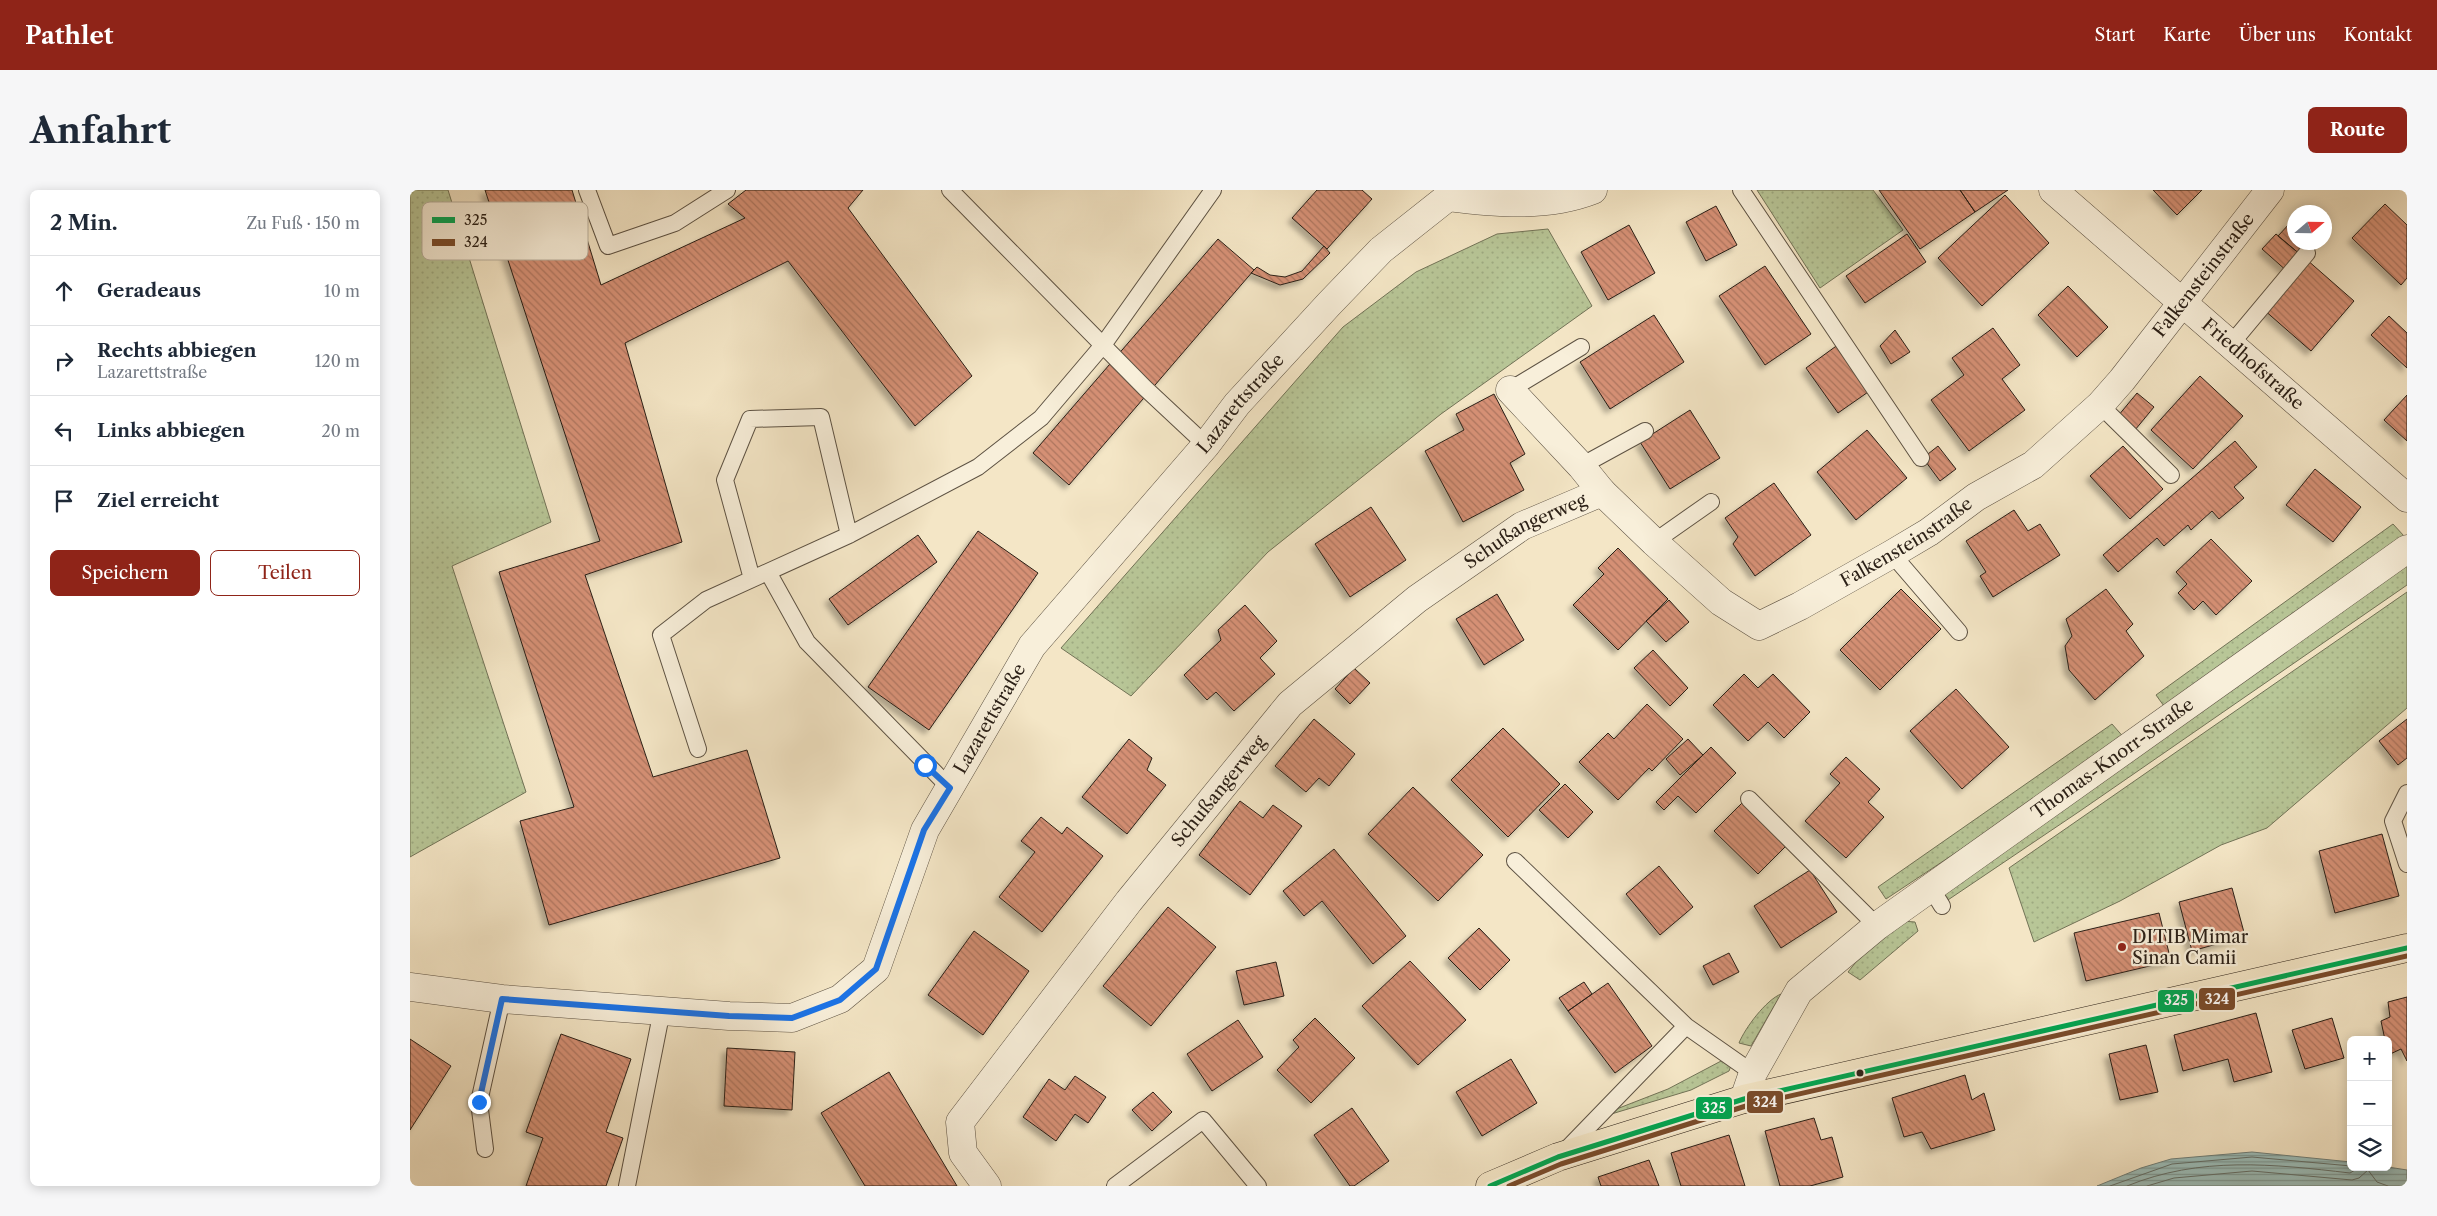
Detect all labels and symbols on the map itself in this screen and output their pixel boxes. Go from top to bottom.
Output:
legend [422,202,588,260]
north arrow [2287,205,2332,250]
street label: Falkensteinstraße [2148,208,2259,342]
text: 325 [464,211,487,229]
text: 324 [464,233,488,251]
street label: Friedhofstraße [2197,314,2309,414]
street label: Lazarettstraße [1192,349,1289,458]
street label: Schußangerweg [1460,489,1591,574]
street label: Falkensteinstraße [1836,493,1977,592]
street label: Lazarettstraße [949,660,1030,778]
street label: Thomas-Knorr-Straße [2027,693,2198,824]
street label: Schußangerweg [1167,731,1271,851]
route start [914,754,937,777]
place label: DITIB Mimar Sinan Camii [2132,926,2249,969]
marker: DITIB Mimar Sinan Camii [2116,941,2128,953]
line badge: 324 [2198,987,2236,1011]
line badge: 325 [2157,989,2195,1013]
text: 324 [2205,990,2229,1008]
text: 325 [2164,991,2188,1009]
unlabelled marker [1855,1068,1865,1078]
line badge: 324 [1746,1090,1784,1114]
route end [468,1091,491,1114]
text: 324 [1753,1093,1777,1111]
line badge: 325 [1695,1096,1733,1120]
text: 325 [1702,1099,1726,1117]

